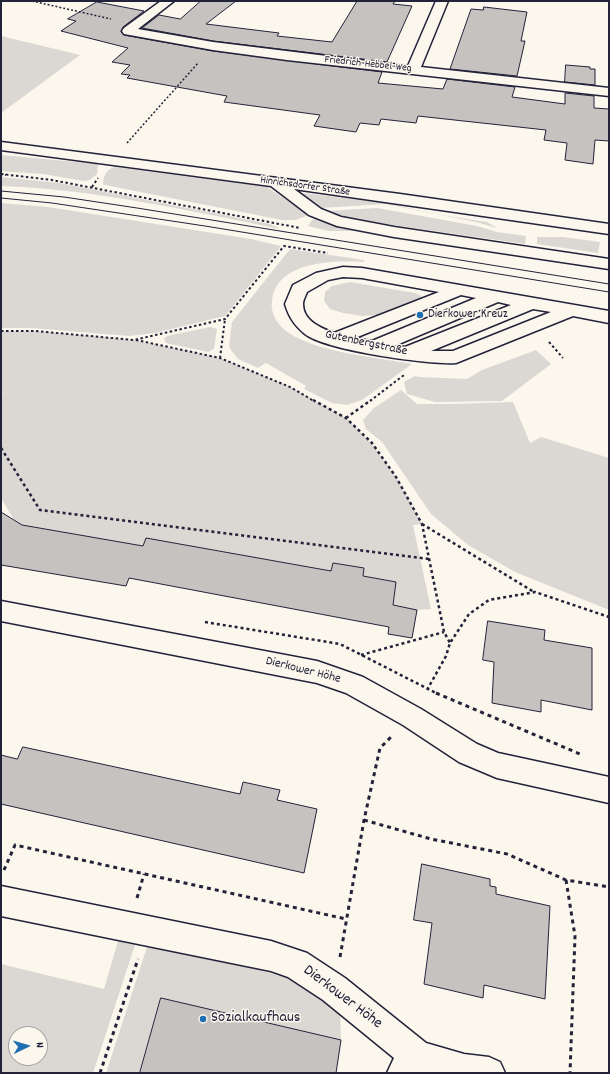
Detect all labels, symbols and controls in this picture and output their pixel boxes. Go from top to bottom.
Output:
street label: Friedrich-Hebbel-Weg [324,54,412,76]
street label: Hinrichsdorfer Straße [259,174,351,200]
place label: Dierkower Kreuz [428,307,508,323]
marker: Dierkower Kreuz [415,310,425,320]
street label: Gutenbergstraße [323,328,409,360]
street label: Dierkower Höhe [264,654,342,688]
street label: Dierkower Höhe [299,962,385,1034]
place label: Sozialkaufhaus [211,1009,301,1029]
marker: Sozialkaufhaus [198,1014,208,1024]
north arrow [8,1026,48,1066]
text: N [31,1042,47,1048]

